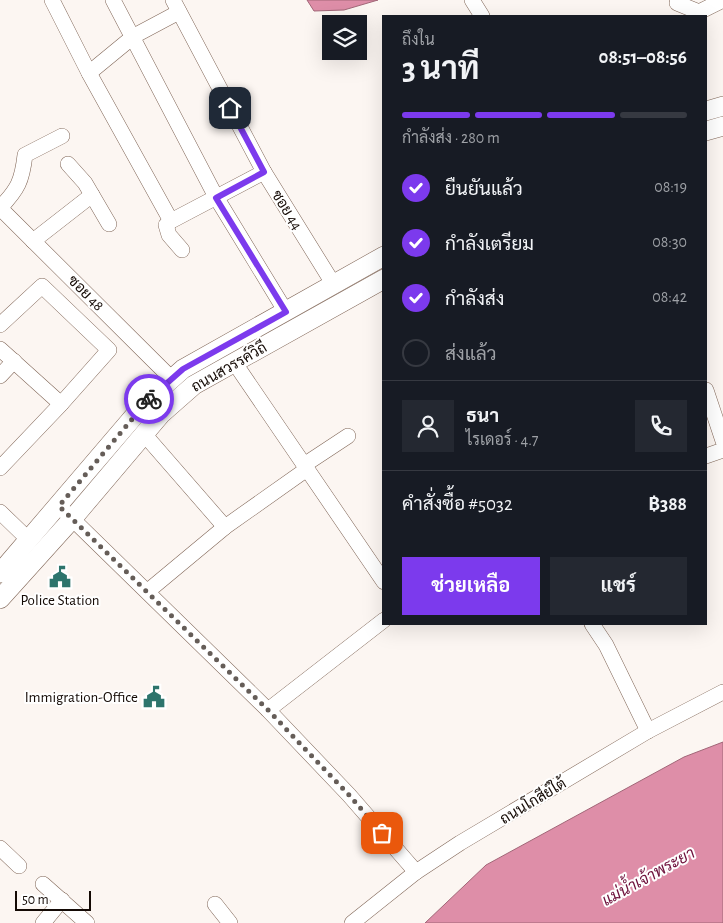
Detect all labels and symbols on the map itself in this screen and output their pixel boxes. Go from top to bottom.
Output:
pin [209,87,251,129]
street label: ซอย 44 [269,188,304,233]
street label: ซอย 48 [65,273,106,314]
street label: ถนนสวรรค์วิถี [188,337,269,395]
courier [124,374,174,424]
public building icon: Police Station [47,564,73,590]
place label: Police Station [20,593,100,608]
public building icon: Immigration-Office [141,684,167,710]
place label: Immigration-Office [25,690,138,705]
street label: ถนนโกสีย์ใต้ [496,773,570,827]
pin [361,812,403,854]
water label: แม่น้ำเจ้าพระยา [596,839,698,909]
scale bar [15,888,91,911]

